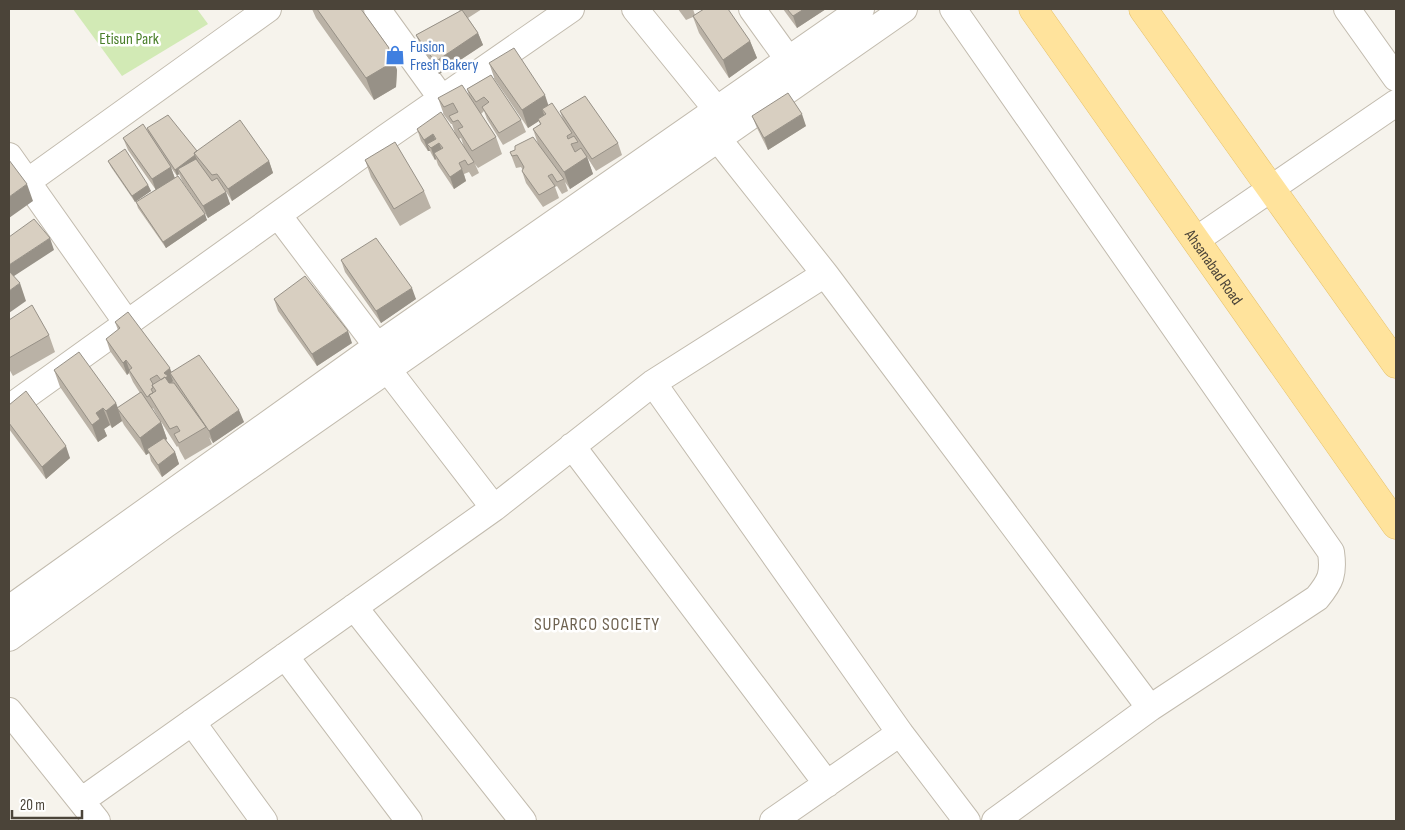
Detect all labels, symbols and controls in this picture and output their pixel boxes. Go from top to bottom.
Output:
park label: Etisun Park [99,30,159,49]
place label: Fusion Fresh Bakery [410,38,478,75]
shop icon: Fusion Fresh Bakery [384,44,406,66]
street label: Ahsanabad Road [1179,225,1246,309]
district label: SUPARCO SOCIETY [534,614,660,635]
scale bar [12,788,82,820]
text: 20 m [20,796,45,815]

